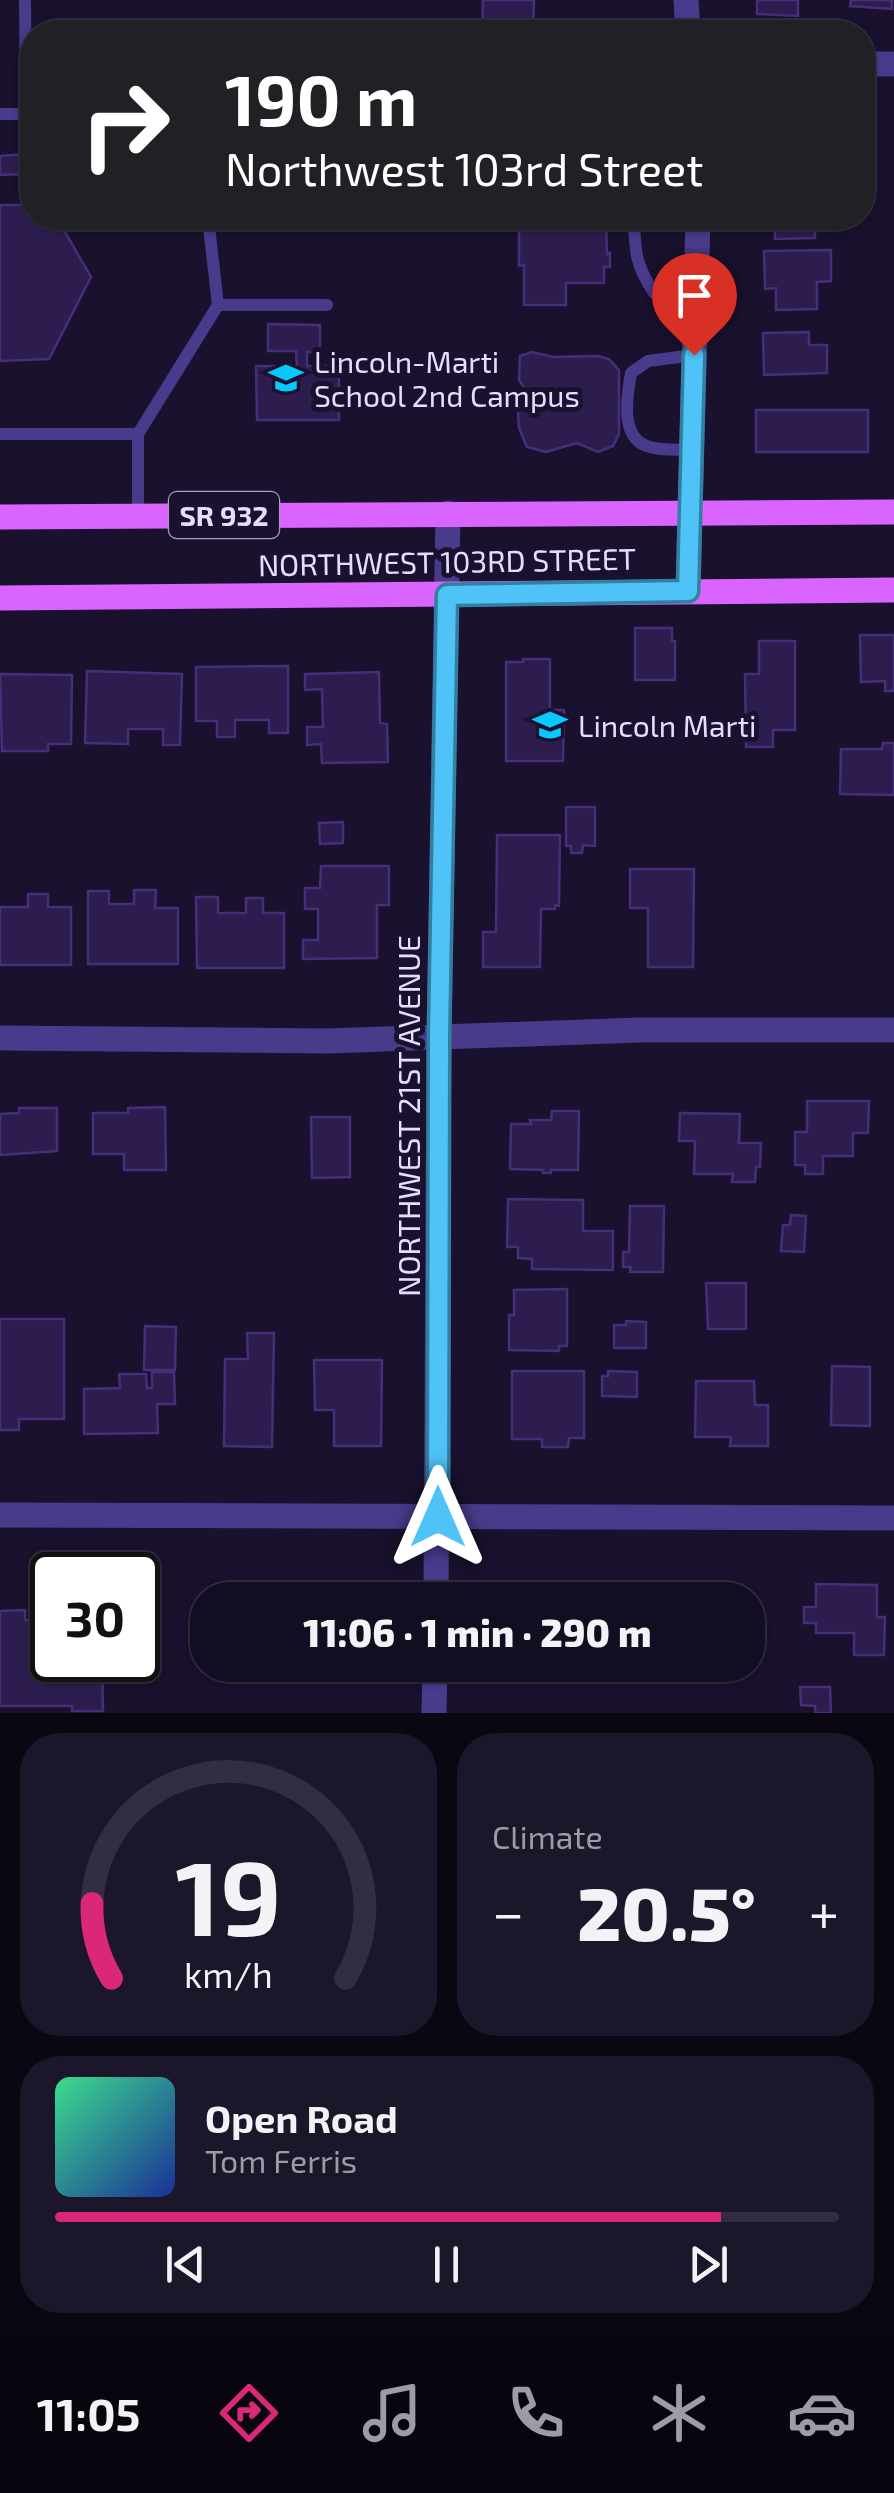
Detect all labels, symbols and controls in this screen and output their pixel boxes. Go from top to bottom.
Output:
text: 190 m [225,56,418,140]
icon: right [60,60,190,190]
text: Northwest 103rd Street [225,141,703,195]
pin [652,253,737,356]
icon: arrive [667,268,722,323]
place label: Lincoln-Marti School 2nd Campus [314,343,580,413]
school or university icon: Lincoln-Marti School 2nd Campus [267,359,305,397]
road number: SR 932 [169,492,279,538]
street label: NORTHWEST 103RD STREET [258,540,636,582]
school or university icon: Lincoln Marti [531,706,569,744]
place label: Lincoln Marti [578,707,756,743]
street label: NORTHWEST 21ST AVENUE [390,935,426,1297]
position arrow [386,1465,490,1569]
speed limit sign: 30 [30,1552,160,1682]
text: 11:06 · 1 min · 290 m [303,1609,652,1655]
text: Climate [492,1817,603,1855]
text: 19 [175,1832,282,1957]
text: 20.5° [577,1866,756,1956]
text: − [492,1878,524,1944]
text: + [809,1878,839,1944]
text: km/h [184,1952,273,1995]
text: Open Road [205,2095,398,2141]
text: Tom Ferris [205,2141,357,2179]
icon: previous [158,2237,213,2292]
icon: pause [419,2237,474,2292]
icon: next [681,2237,736,2292]
icon: directions [214,2378,284,2448]
icon: music [357,2378,427,2448]
icon: phone [501,2378,571,2448]
icon: climate [644,2378,714,2448]
icon: car [787,2378,857,2448]
text: 11:05 [37,2386,140,2440]

